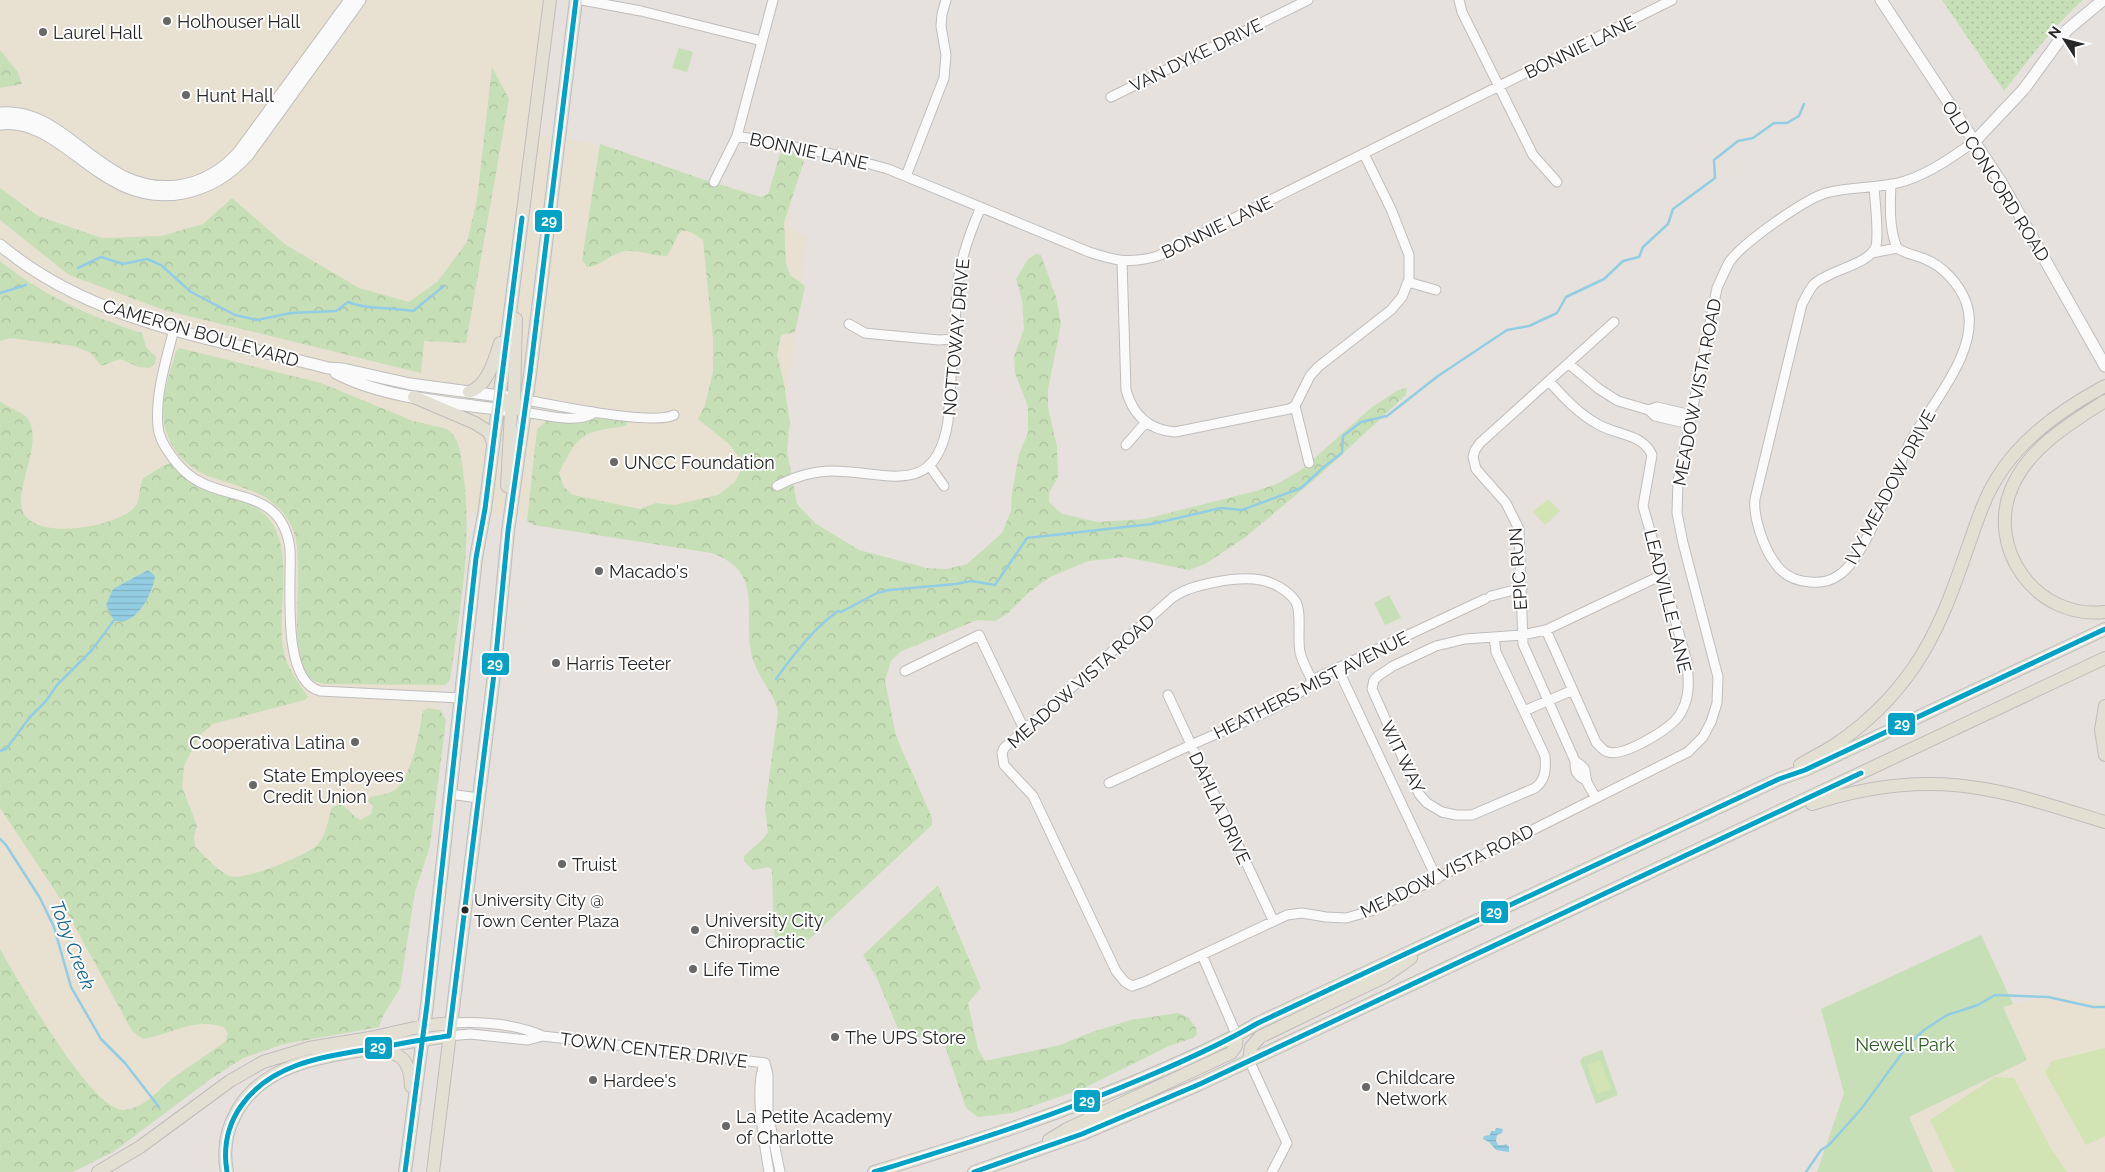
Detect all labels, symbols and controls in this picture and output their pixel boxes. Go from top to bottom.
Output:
place label: Holhouser Hall [177,11,300,32]
street label: BONNIE LANE [1521,11,1639,83]
street label: VAN DYKE DRIVE [1126,14,1266,96]
marker: Holhouser Hall [161,15,173,27]
north arrow [2040,15,2090,65]
place label: Laurel Hall [53,22,142,43]
text: N [2045,23,2064,41]
marker: Laurel Hall [37,26,49,38]
place label: Hunt Hall [196,85,274,106]
marker: Hunt Hall [180,89,192,101]
street label: OLD CONCORD ROAD [1938,97,2054,265]
street label: BONNIE LANE [748,128,870,174]
street label: BONNIE LANE [1158,191,1276,263]
line badge: 29 [534,209,563,233]
text: 29 [541,213,557,229]
street label: NOTTOWAY DRIVE [939,257,973,417]
street label: CAMERON BOULEVARD [100,295,302,371]
street label: MEADOW VISTA ROAD [1669,296,1725,487]
street label: IVY MEADOW DRIVE [1840,406,1940,568]
place label: UNCC Foundation [624,452,775,473]
marker: UNCC Foundation [608,456,620,468]
street label: EPIC RUN [1505,527,1531,611]
street label: LEADVILLE LANE [1640,527,1696,675]
place label: Macado's [609,561,688,582]
marker: Macado's [593,565,605,577]
street label: MEADOW VISTA ROAD [1003,609,1159,753]
street label: HEATHERS MIST AVENUE [1210,627,1412,743]
line badge: 29 [481,652,510,676]
place label: Harris Teeter [566,653,672,674]
text: 29 [487,656,503,672]
marker: Harris Teeter [550,657,562,669]
line badge: 29 [1887,712,1916,736]
text: 29 [1894,716,1910,732]
street label: WIT WAY [1376,717,1430,797]
place label: Cooperativa Latina [189,732,345,753]
marker: Cooperativa Latina [349,736,361,748]
street label: DAHLIA DRIVE [1185,749,1255,867]
place label: State Employees Credit Union [263,765,404,807]
marker: State Employees Credit Union [247,779,259,791]
street label: MEADOW VISTA ROAD [1357,820,1537,922]
place label: Truist [572,854,617,875]
marker: Truist [556,858,568,870]
place label: University City @ Town Center Plaza [474,890,619,931]
water label: Toby Creek [46,897,100,993]
line badge: 29 [1480,900,1509,924]
text: 29 [1486,904,1502,920]
marker: University City @ Town Center Plaza [460,905,470,915]
place label: University City Chiropractic [705,910,824,952]
marker: University City Chiropractic [689,924,701,936]
place label: Life Time [703,959,780,980]
marker: Life Time [687,963,699,975]
place label: The UPS Store [845,1027,966,1048]
street label: TOWN CENTER DRIVE [559,1028,749,1072]
marker: The UPS Store [829,1031,841,1043]
park label: Newell Park [1855,1034,1955,1055]
line badge: 29 [364,1036,393,1060]
text: 29 [370,1039,386,1055]
place label: Childcare Network [1376,1067,1456,1109]
place label: Hardee's [603,1070,677,1091]
marker: Hardee's [587,1074,599,1086]
marker: Childcare Network [1360,1081,1372,1093]
line badge: 29 [1073,1089,1101,1113]
text: 29 [1079,1093,1095,1109]
place label: La Petite Academy of Charlotte [736,1106,893,1148]
marker: La Petite Academy of Charlotte [720,1120,732,1132]

